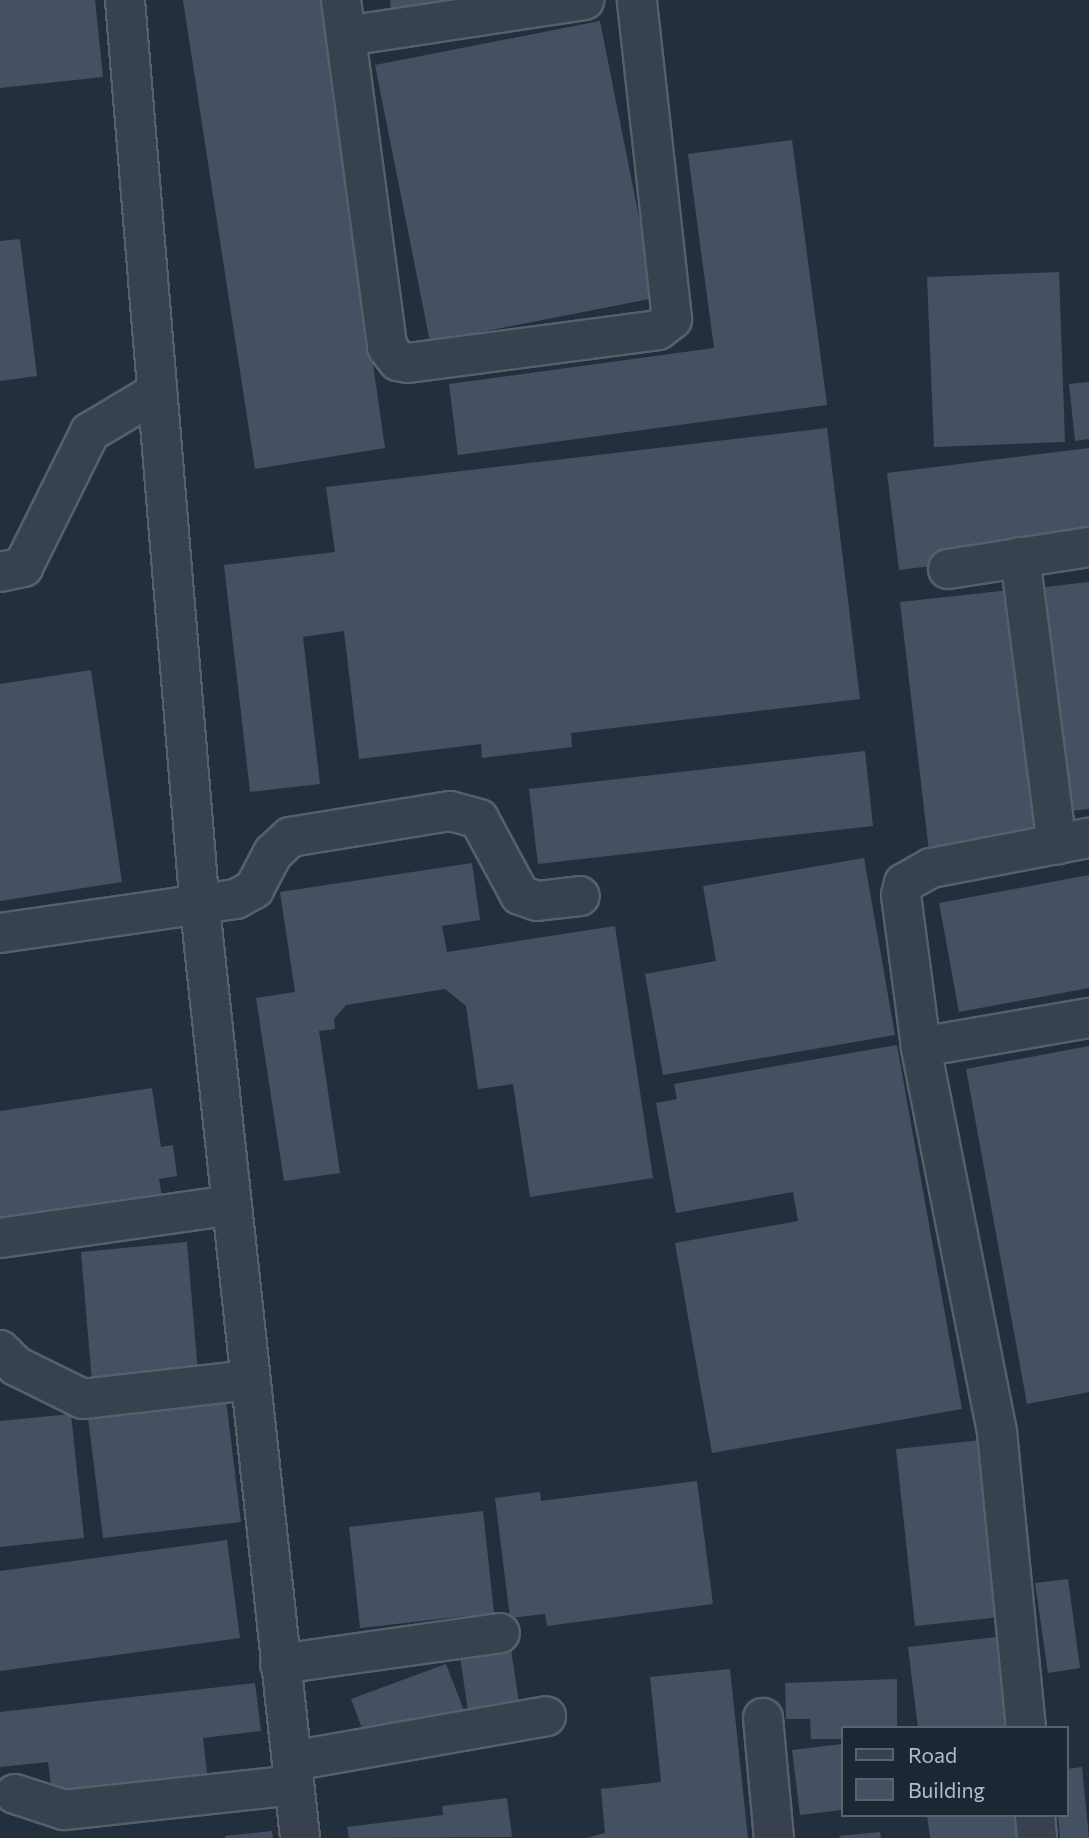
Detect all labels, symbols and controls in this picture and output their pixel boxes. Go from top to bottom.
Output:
legend [841,1726,1068,1817]
text: Road [908,1742,957,1767]
text: Building [908,1777,985,1802]

